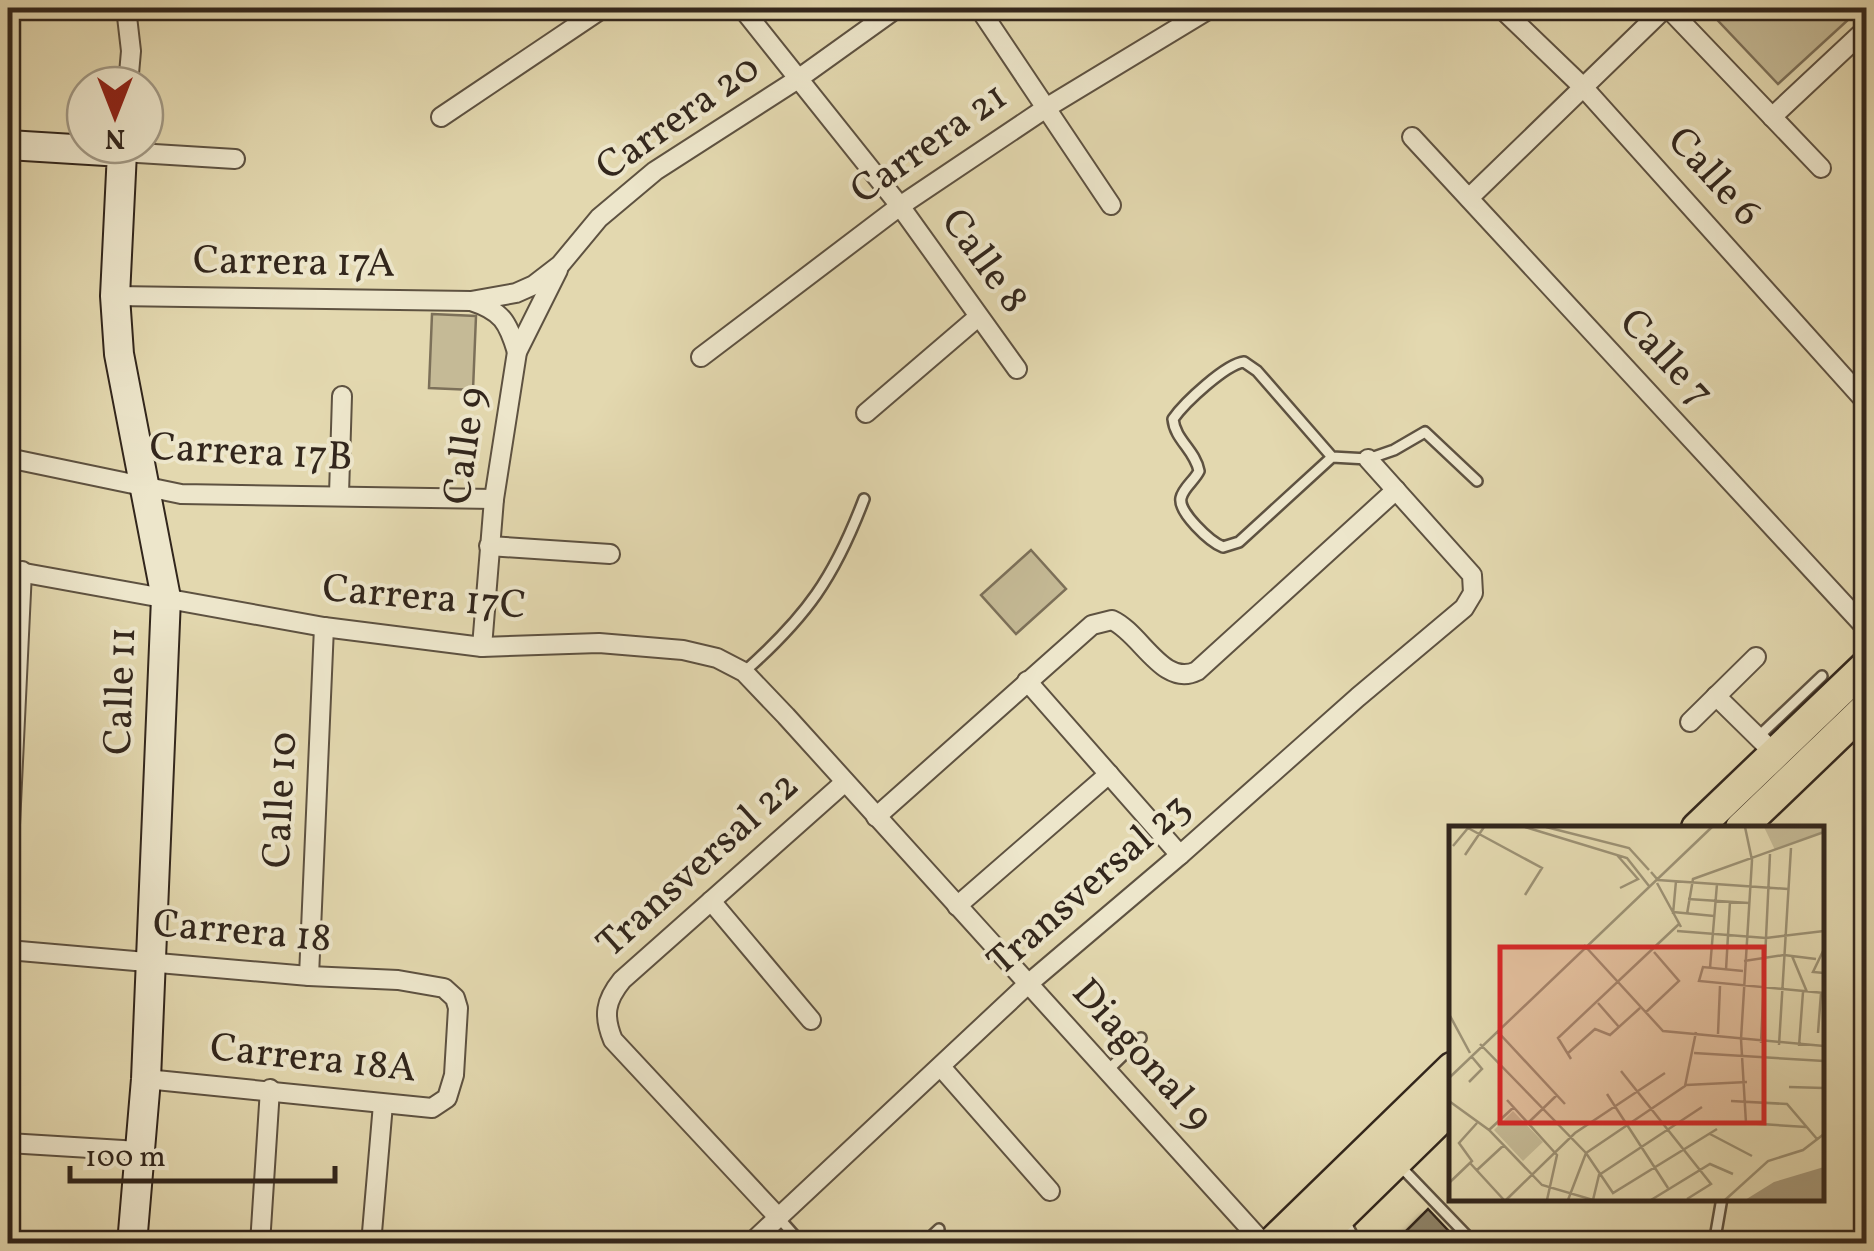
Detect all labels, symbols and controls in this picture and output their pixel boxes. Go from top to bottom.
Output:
street label: Carrera 20 [586,42,772,196]
north arrow [65,65,165,165]
street label: Carrera 21 [840,70,1020,220]
street label: Calle 6 [1653,116,1773,240]
text: N [105,118,125,157]
street label: Calle 8 [926,198,1040,326]
street label: Carrera 17A [192,234,396,294]
street label: Calle 7 [1605,297,1725,421]
street label: Calle 9 [431,384,503,508]
street label: Carrera 17B [148,421,354,487]
street label: Carrera 17C [320,562,528,636]
street label: Calle 11 [92,626,152,756]
street label: Calle 10 [250,730,314,870]
street label: Transversal 22 [585,760,813,972]
street label: Transversal 23 [976,782,1204,990]
inset map [1449,826,1824,1201]
street label: Carrera 18 [150,897,334,969]
street label: Diagonal 9 [1057,968,1225,1144]
street label: Carrera 18A [207,1021,419,1099]
scale bar [70,1121,335,1183]
text: 100 m [85,1137,166,1179]

